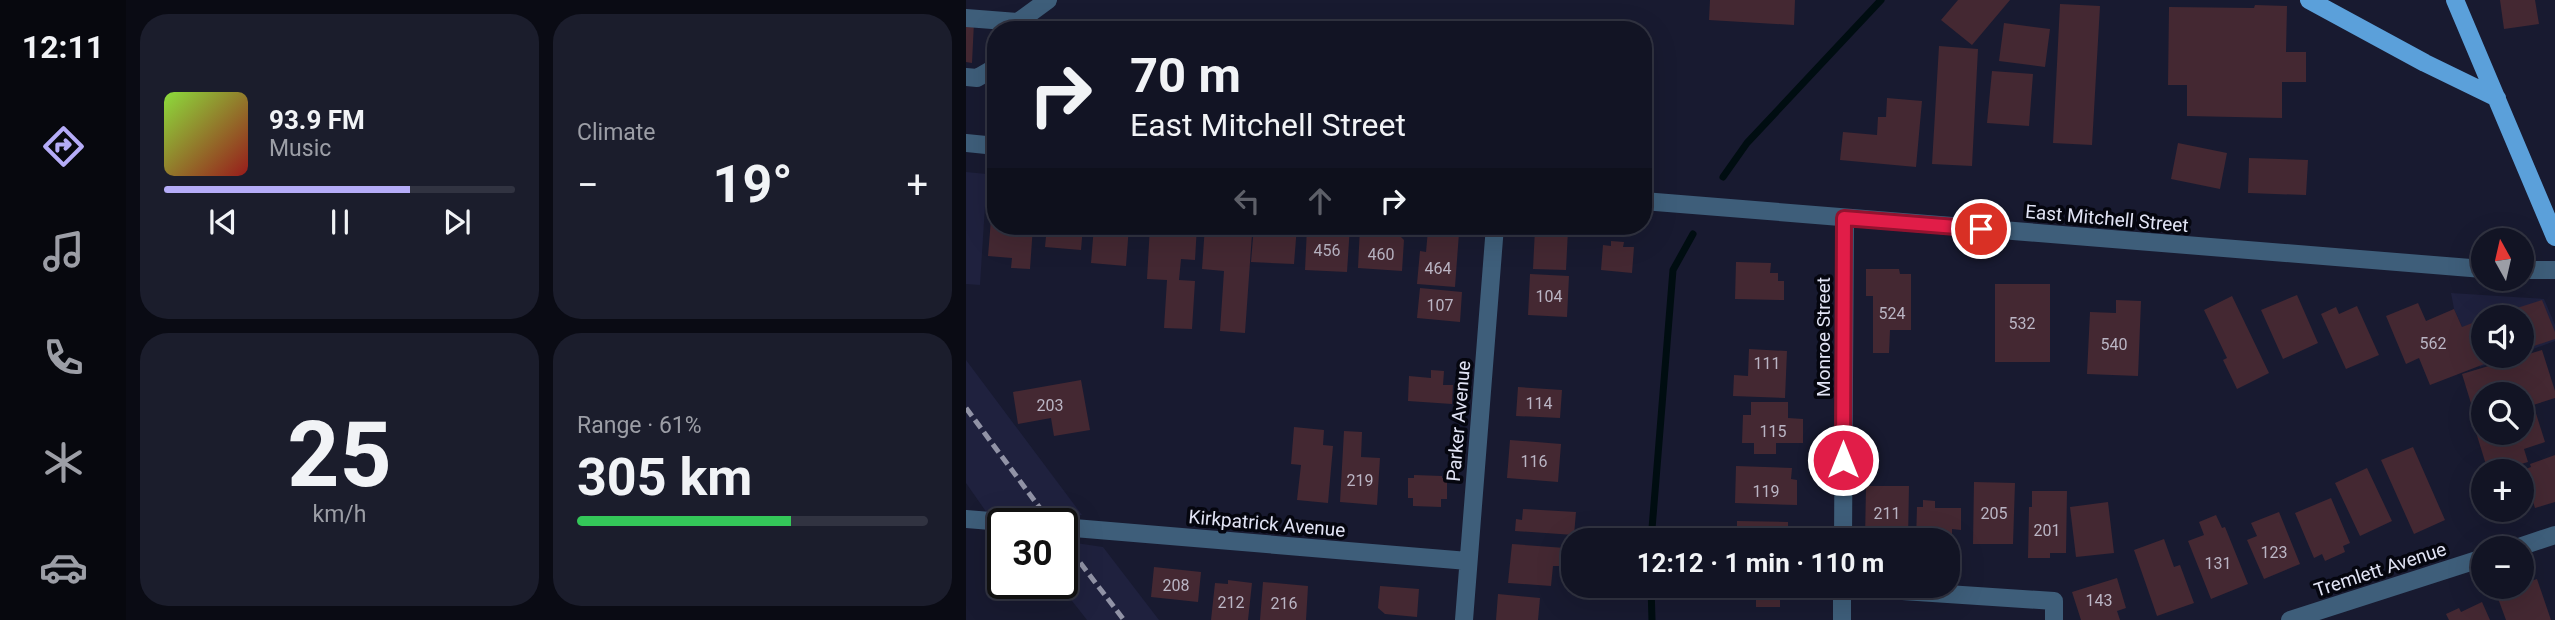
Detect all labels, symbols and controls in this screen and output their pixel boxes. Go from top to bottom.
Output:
text: 12:11 [22,28,104,66]
text: 70 m [1130,47,1241,104]
icon: right [1015,49,1106,140]
text: 93.9 FM [269,105,365,135]
text: East Mitchell Street [1130,106,1406,144]
text: Climate [577,119,656,146]
icon: directions [39,122,88,171]
text: Music [269,135,331,162]
text: 19° [713,154,793,215]
text: − [577,163,599,207]
text: + [906,163,928,207]
icon: left [1228,182,1266,220]
icon: ahead [1301,182,1339,220]
icon: right [1374,182,1412,220]
pin [1951,199,2011,259]
street label: East Mitchell Street [2024,200,2190,237]
icon: previous [204,203,242,241]
icon: pause [321,203,359,241]
icon: next [438,203,476,241]
icon: arrive [1962,210,2000,248]
icon: music [39,227,88,276]
north arrow [2471,228,2534,290]
map controls [2471,228,2534,599]
house number: 456 [1314,241,1340,260]
house number: 460 [1368,245,1394,264]
house number: 464 [1425,259,1451,278]
street label: Monroe Street [1812,277,1835,397]
house number: 104 [1536,287,1562,306]
house number: 107 [1427,296,1453,315]
house number: 524 [1879,304,1905,323]
button: sound [2471,305,2534,368]
house number: 532 [2009,314,2035,333]
icon: phone [39,333,88,382]
house number: 562 [2420,334,2446,353]
house number: 540 [2101,335,2127,354]
house number: 111 [1754,354,1780,373]
street label: Parker Avenue [1442,360,1475,483]
button: search [2471,382,2534,445]
house number: 114 [1526,394,1552,413]
house number: 203 [1037,396,1063,415]
text: 25 [287,402,392,508]
text: Range · 61% [577,412,702,439]
house number: 115 [1760,422,1786,441]
position arrow [1806,423,1880,497]
icon: climate [39,438,88,487]
text: 305 km [577,447,752,508]
house number: 116 [1521,452,1547,471]
button: + [2471,459,2534,522]
house number: 219 [1347,471,1373,490]
house number: 119 [1753,482,1779,501]
text: km/h [313,501,367,528]
house number: 211 [1874,504,1900,523]
house number: 205 [1981,504,2007,523]
street label: Kirkpatrick Avenue [1188,505,1346,542]
speed limit sign: 30 [987,508,1078,599]
house number: 201 [2034,521,2060,540]
button: − [2471,536,2534,599]
street label: Tremlett Avenue [2311,537,2449,602]
icon: car [39,543,88,592]
house number: 123 [2261,543,2287,562]
text: 12:12 · 1 min · 110 m [1637,548,1884,578]
house number: 131 [2205,554,2231,573]
house number: 208 [1163,576,1189,595]
house number: 143 [2086,591,2112,610]
house number: 212 [1218,593,1244,612]
house number: 216 [1271,594,1297,613]

